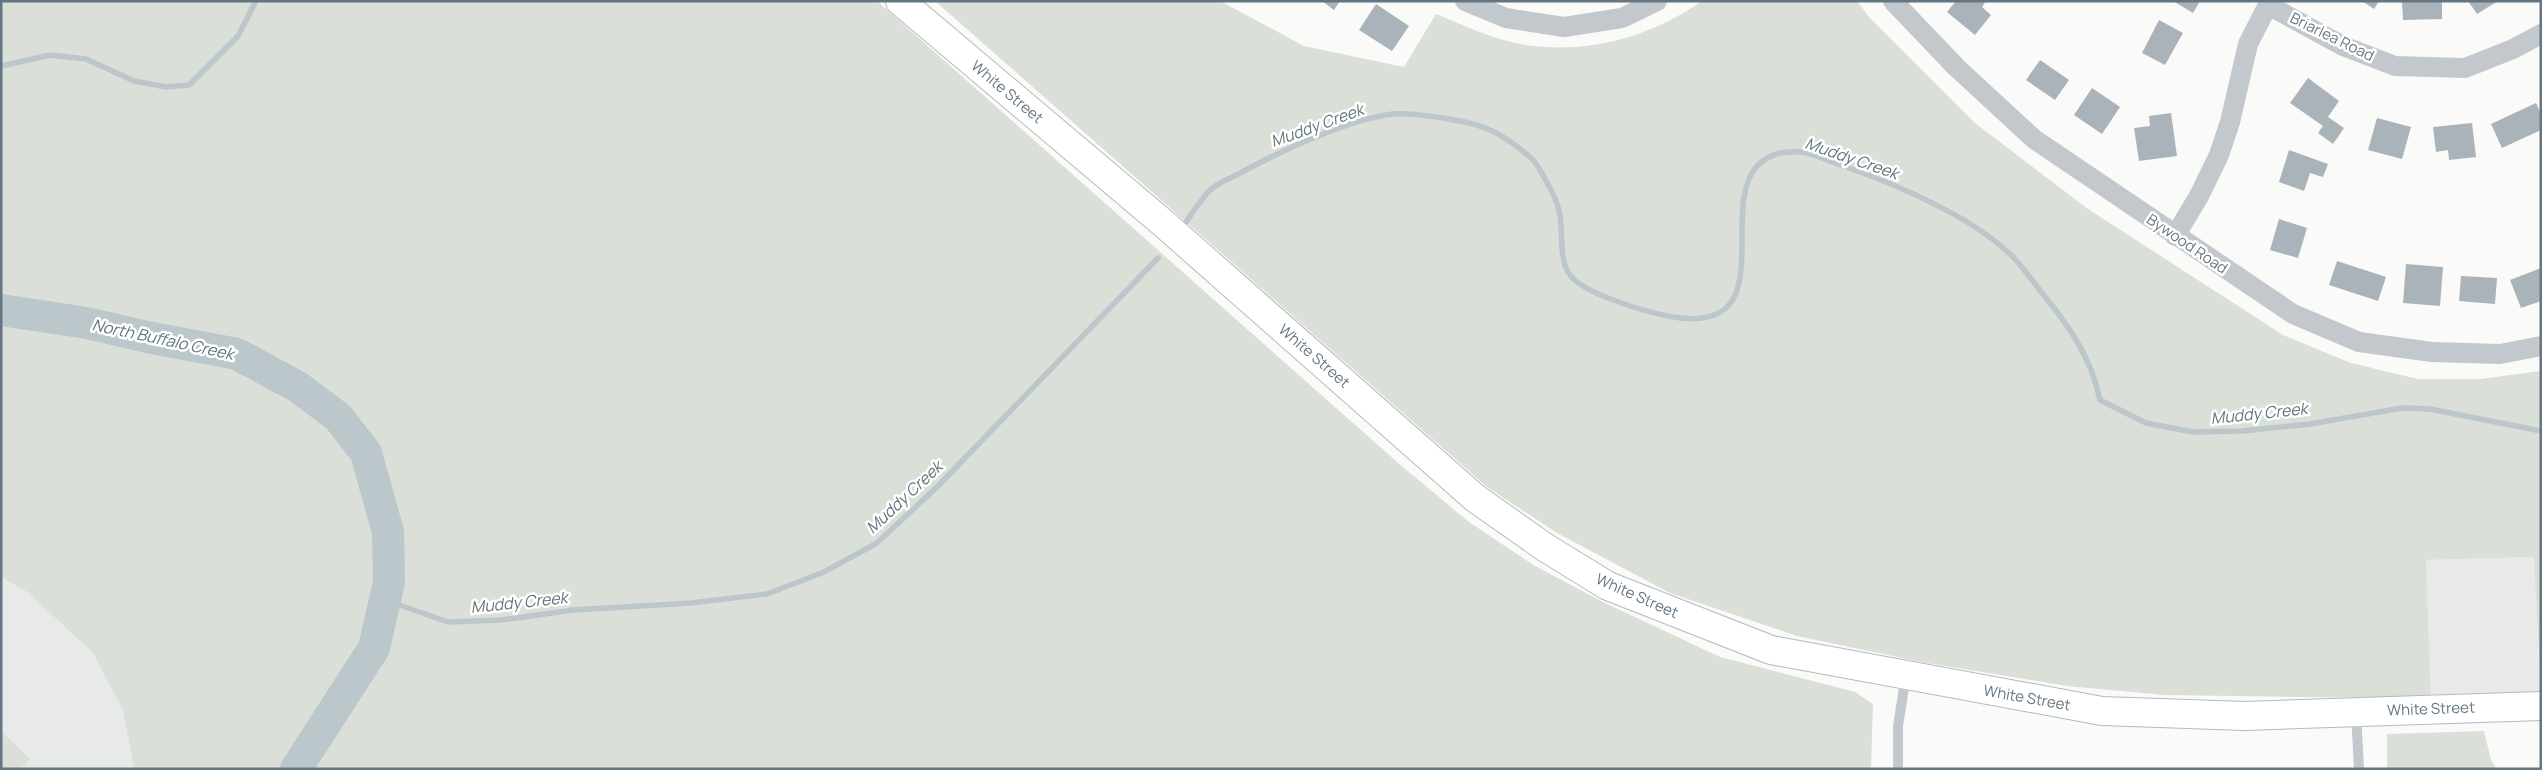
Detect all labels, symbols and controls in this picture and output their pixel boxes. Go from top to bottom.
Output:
street label: Briarlea Road [2287,7,2378,66]
street label: White Street [967,55,1048,128]
water label: Muddy Creek [1268,97,1368,152]
water label: Muddy Creek [1802,132,1904,185]
street label: Bywood Road [2143,209,2232,278]
water label: North Buffalo Creek [90,313,238,365]
street label: White Street [1274,319,1354,392]
water label: Muddy Creek [2209,397,2311,429]
water label: Muddy Creek [861,454,949,538]
street label: White Street [1593,568,1682,623]
water label: Muddy Creek [469,586,571,618]
street label: White Street [1982,680,2072,715]
street label: White Street [2387,696,2475,721]

